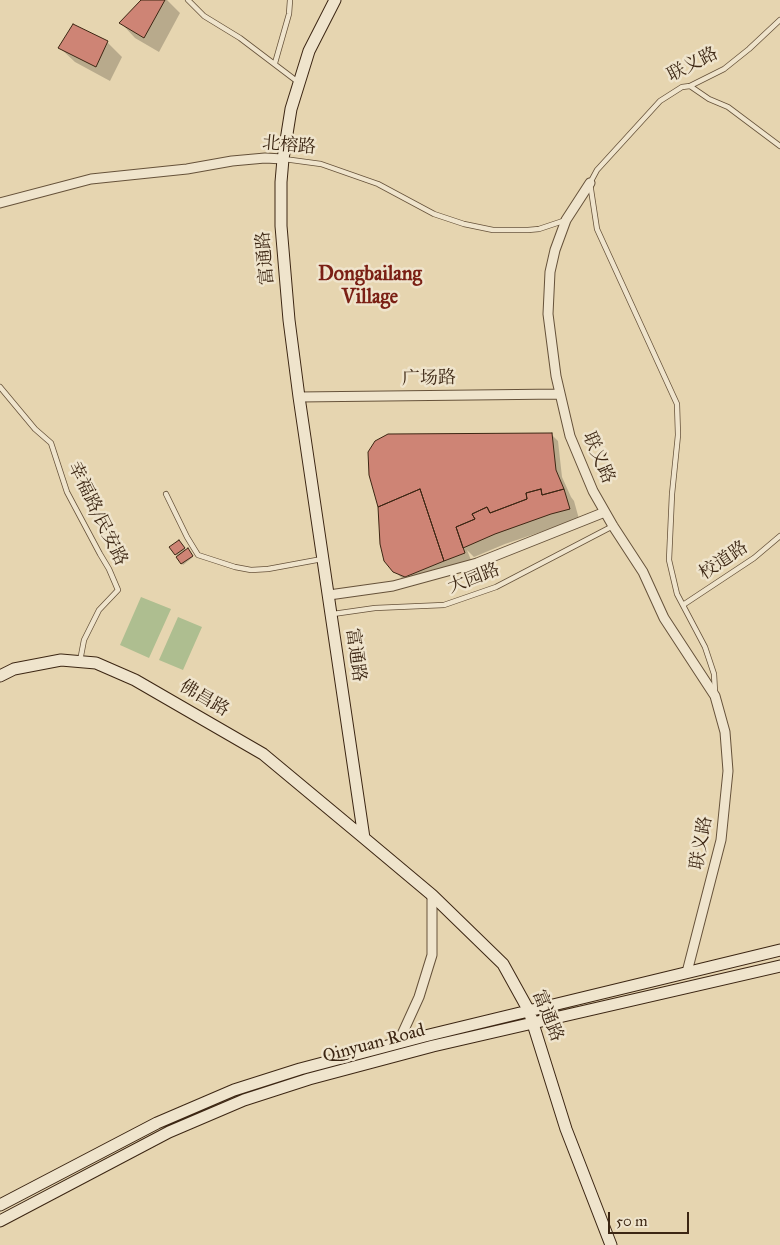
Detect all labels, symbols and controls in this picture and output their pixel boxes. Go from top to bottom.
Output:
street label: 联义路 [664,43,722,87]
street label: 北榕路 [261,133,317,159]
street label: 富通路 [253,230,279,286]
district label: Dongbailang Village [318,263,422,310]
street label: 广场路 [402,368,456,390]
street label: 联义路 [578,429,618,487]
street label: 幸福路/民安路 [63,459,131,569]
street label: 校道路 [696,537,752,585]
street label: 大园路 [445,559,503,599]
street label: 富通路 [341,627,369,683]
street label: 佛昌路 [175,676,233,722]
street label: 联义路 [687,815,717,871]
street label: 富通路 [527,987,567,1045]
street label: Qinyuan Road [321,1020,427,1068]
scale bar [610,1202,691,1234]
text: 50 m [616,1212,648,1230]

